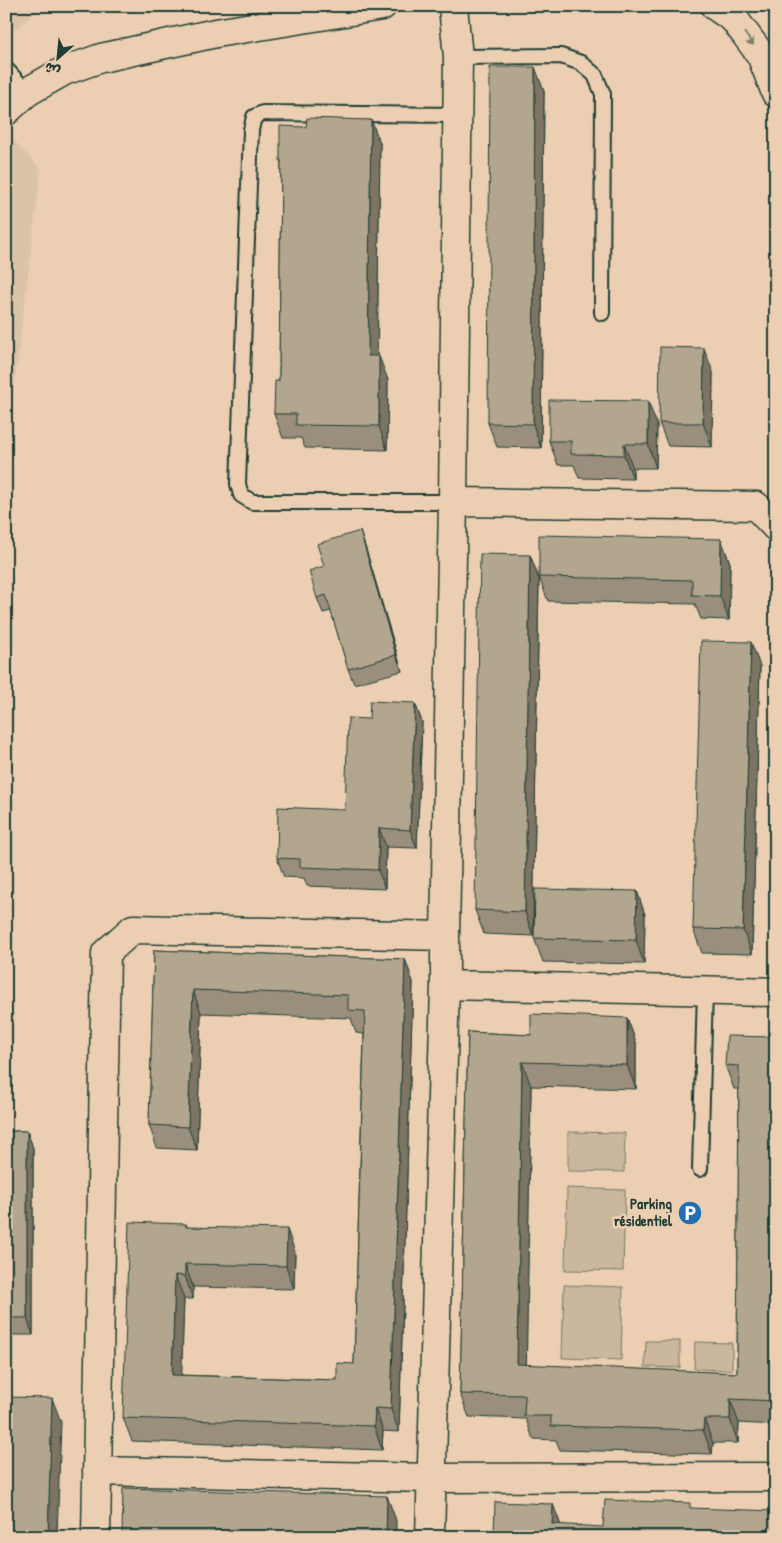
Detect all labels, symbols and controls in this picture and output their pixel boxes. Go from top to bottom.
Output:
north arrow [32,32,82,82]
one-way arrow [744,32,754,46]
text: ش [41,58,63,82]
place label: Parking résidentiel [614,1193,673,1231]
parking icon: Parking résidentiel [677,1200,703,1226]

